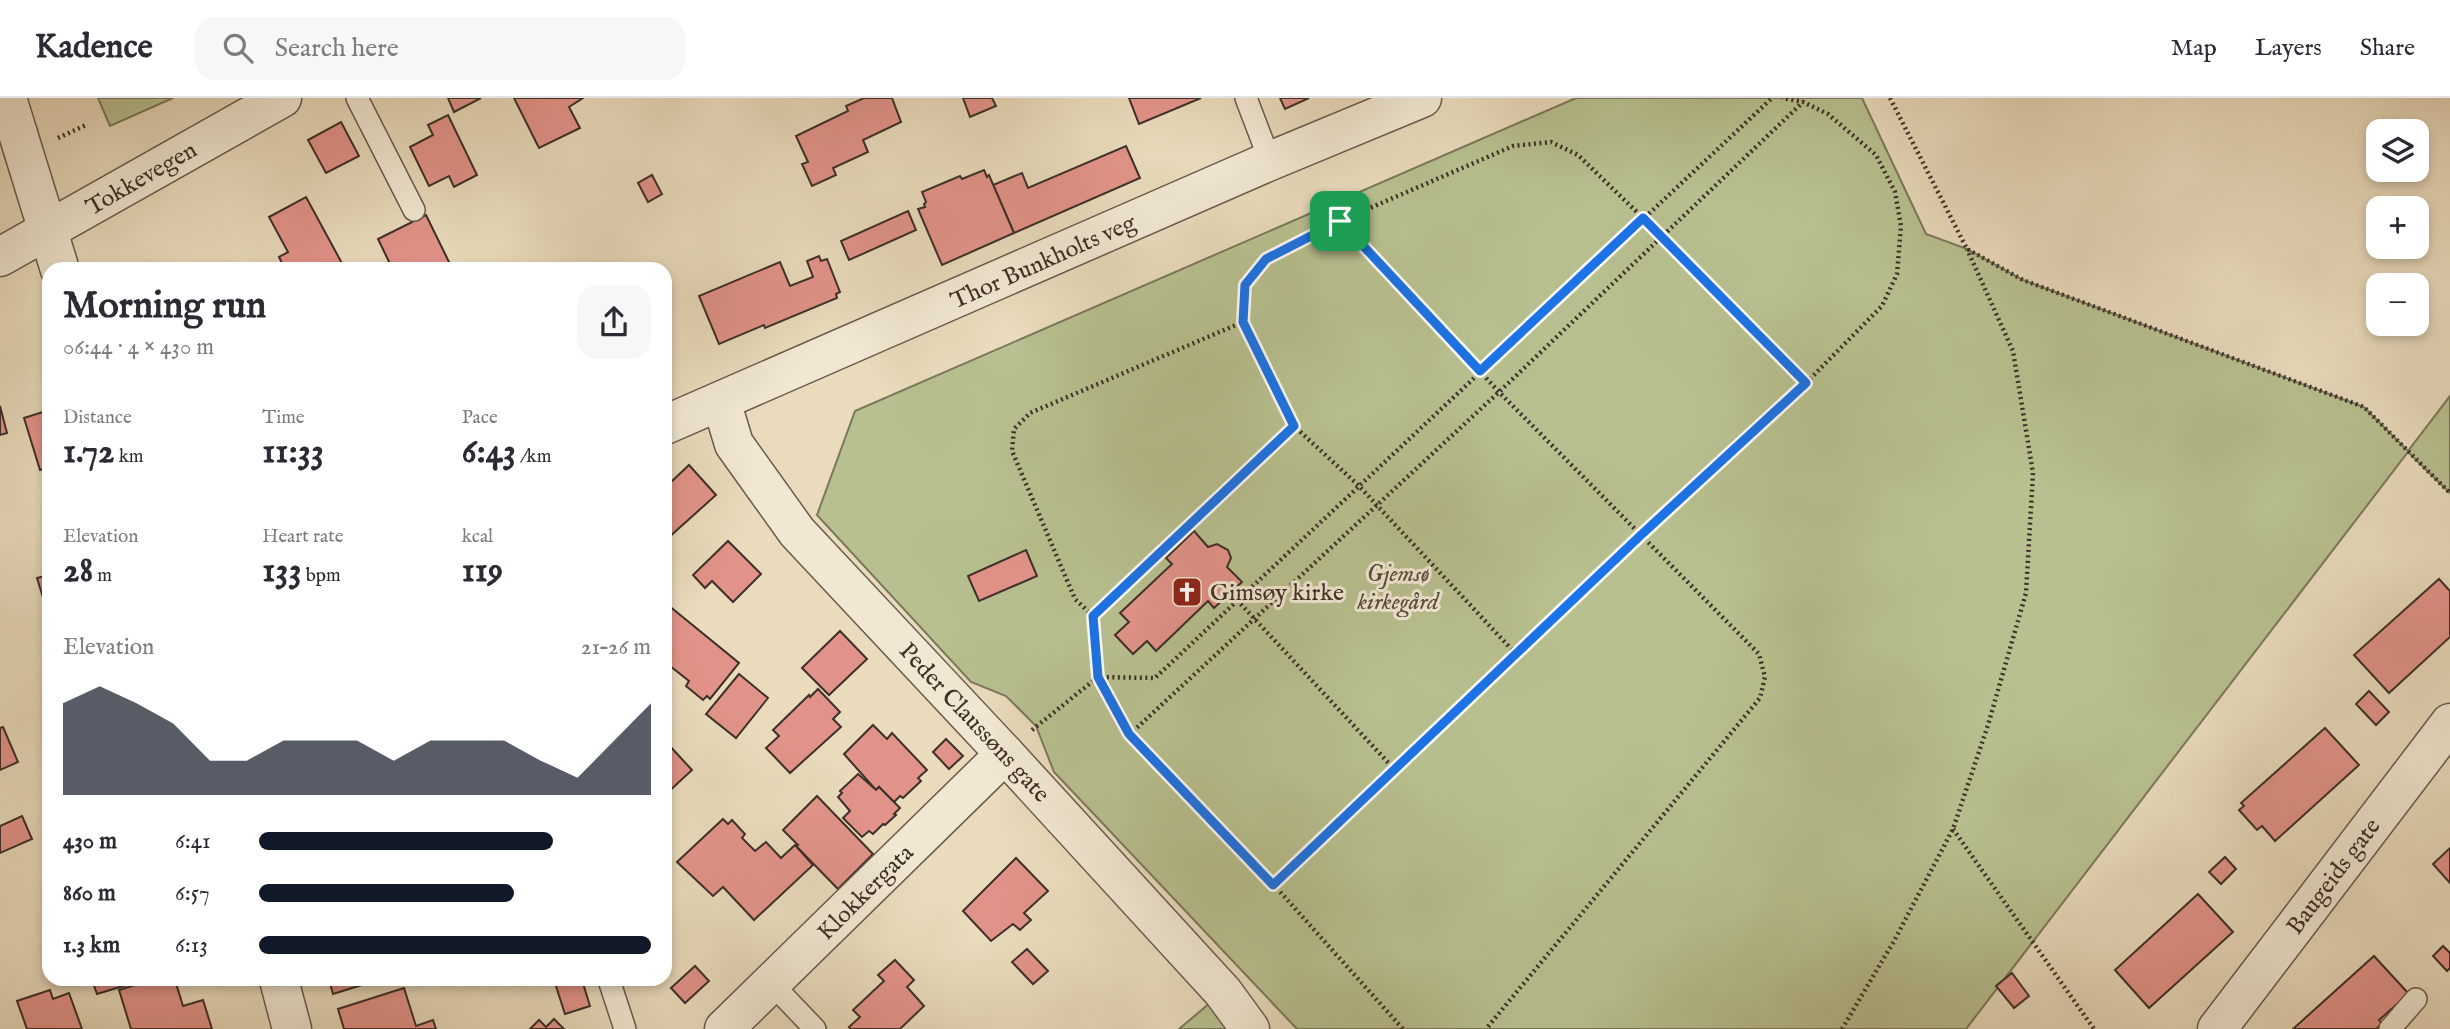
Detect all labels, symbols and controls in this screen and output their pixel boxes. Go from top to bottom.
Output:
search box [195,17,685,80]
text: Kadence [35,27,153,69]
icon: search [219,29,257,67]
text: Search here [275,32,399,65]
text: Map [2171,33,2217,64]
text: Layers [2255,33,2322,64]
text: Share [2360,33,2415,64]
map controls [2366,119,2429,336]
button: layers [2366,119,2429,182]
street label: Tokkevegen [81,135,203,223]
pin [1310,191,1370,251]
button: + [2366,196,2429,259]
icon: arrive [1321,202,1359,240]
street label: Thor Bunkholts veg [946,207,1142,317]
button: − [2366,273,2429,336]
text: Morning run [63,283,266,331]
button: share [577,285,651,359]
text: 06:44 · 4 × 430 m [63,333,214,362]
text: Distance [63,406,132,430]
text: Time [262,406,305,430]
text: Pace [462,406,498,430]
text: 1.72 [63,430,115,475]
text: 11:33 [262,430,324,475]
text: 6:43 [462,430,516,475]
text: km [115,445,144,469]
text: /km [516,445,551,469]
text: Elevation [63,525,138,549]
text: Heart rate [262,525,343,549]
text: kcal [462,525,493,549]
text: 28 [63,549,93,594]
text: 133 [262,549,302,594]
text: 119 [462,549,503,594]
park label: Gjemsø kirkegård [1356,559,1440,618]
text: m [93,564,112,588]
text: bpm [302,564,341,588]
church icon: Gimsøy kirke [1170,575,1204,609]
place label: Gimsøy kirke [1210,578,1344,609]
text: Elevation [63,633,154,662]
text: 21–26 m [581,633,651,662]
street label: Peder Claussøns gate [892,636,1056,810]
street label: Baugeids gate [2280,812,2388,941]
text: 430 m [63,827,117,856]
text: 6:41 [175,827,211,856]
street label: Klokkergata [811,838,921,948]
text: 860 m [63,879,116,908]
text: 6:57 [175,879,210,908]
text: 1.3 km [63,931,120,960]
text: 6:13 [175,931,208,960]

